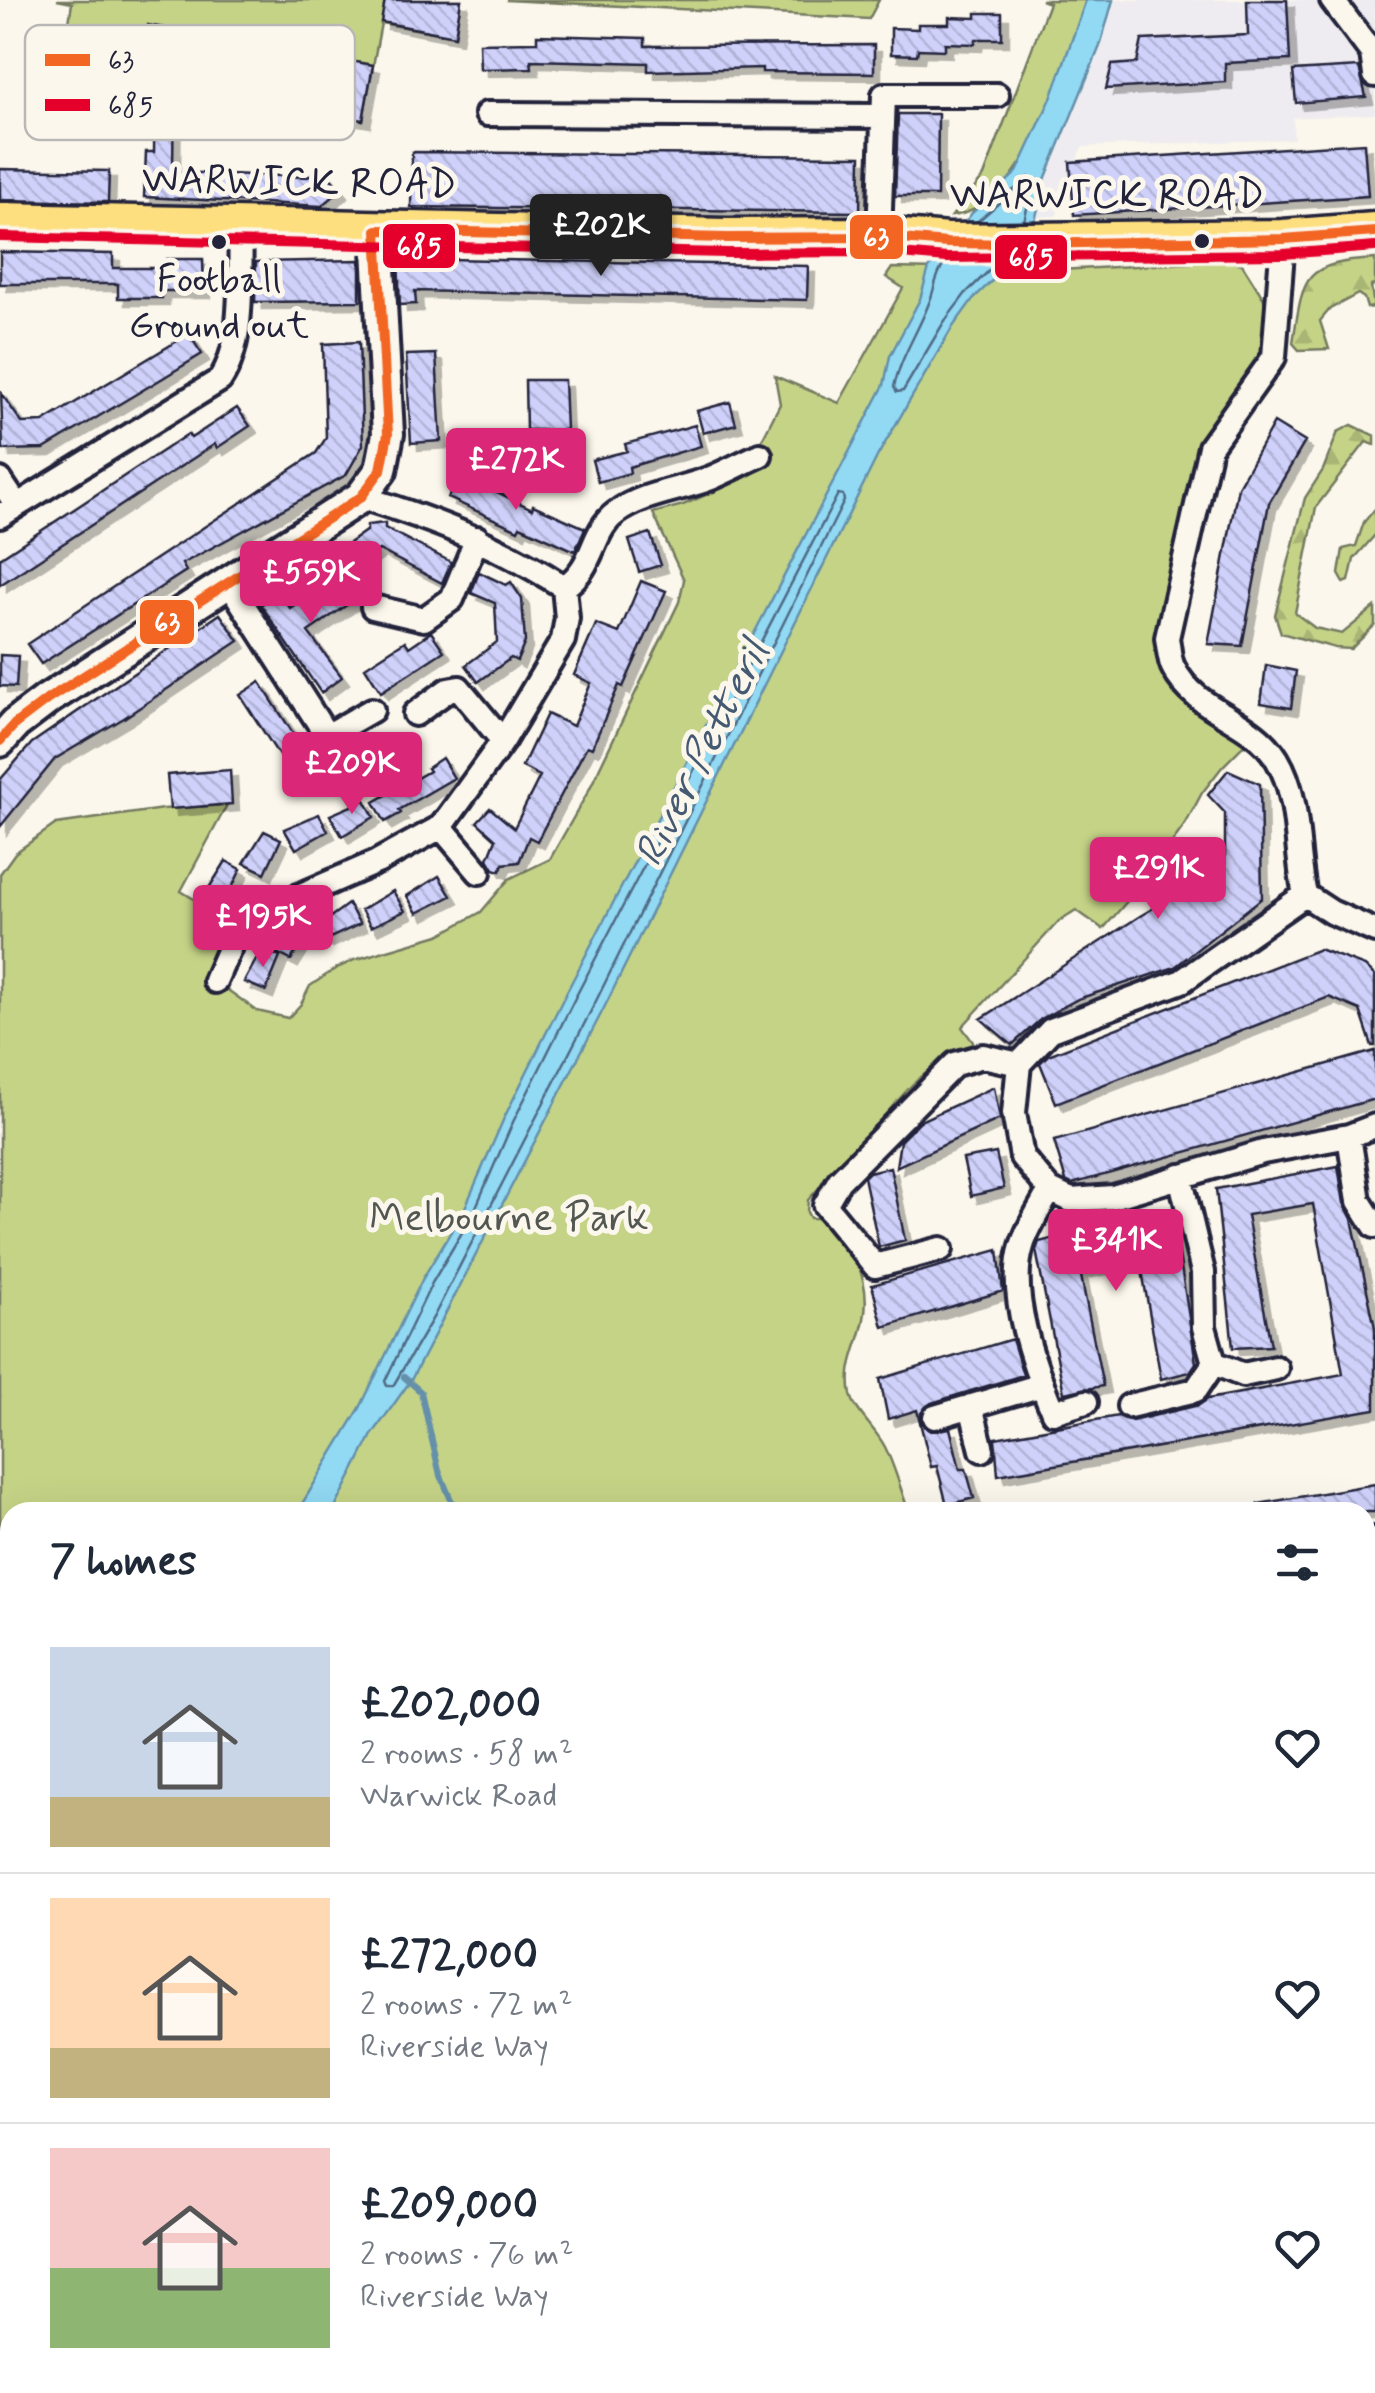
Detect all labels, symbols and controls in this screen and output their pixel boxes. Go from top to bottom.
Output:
legend [25,25,355,140]
text: 63 [108,44,134,81]
text: 685 [108,89,153,126]
street label: WARWICK ROAD [141,154,457,212]
street label: WARWICK ROAD [950,170,1264,222]
pin: £202K [531,194,671,279]
text: £202K [552,205,650,247]
line badge: 63 [848,213,905,261]
text: 63 [863,221,889,258]
line badge: 685 [381,222,457,270]
text: 685 [396,230,442,267]
unlabelled marker [1192,231,1212,251]
marker: Football Ground out [209,232,229,252]
line badge: 685 [993,233,1069,281]
text: 685 [1008,241,1054,278]
place label: Football Ground out [129,256,309,351]
pin: £272K [446,428,586,513]
text: £272K [468,439,564,481]
pin: £559K [241,541,381,626]
text: £559K [262,552,360,594]
line badge: 63 [138,598,196,646]
text: 63 [154,606,180,643]
water label: River Petteril [623,629,785,876]
pin: £209K [282,732,422,817]
text: £209K [304,743,400,785]
pin: £291K [1088,837,1228,922]
text: £291K [1112,848,1204,890]
pin: £195K [193,885,333,970]
text: £195K [215,896,311,938]
park label: Melbourne Park [369,1193,649,1245]
pin: £341K [1046,1209,1186,1294]
text: £341K [1070,1220,1162,1262]
text: 7 homes [50,1535,197,1590]
icon: filters [1270,1535,1325,1590]
text: £202,000 [360,1678,541,1733]
icon: home [130,1687,250,1807]
icon: heart [1270,1720,1325,1775]
text: 2 rooms · 58 m² [360,1733,573,1775]
text: Warwick Road [360,1775,557,1817]
text: £272,000 [360,1929,538,1984]
icon: home [130,1938,250,2058]
icon: heart [1270,1971,1325,2026]
text: 2 rooms · 72 m² [360,1984,573,2026]
text: Riverside Way [360,2026,549,2068]
text: £209,000 [360,2179,538,2234]
icon: home [130,2188,250,2308]
icon: heart [1270,2221,1325,2276]
text: 2 rooms · 76 m² [360,2234,573,2276]
text: Riverside Way [360,2276,549,2318]

